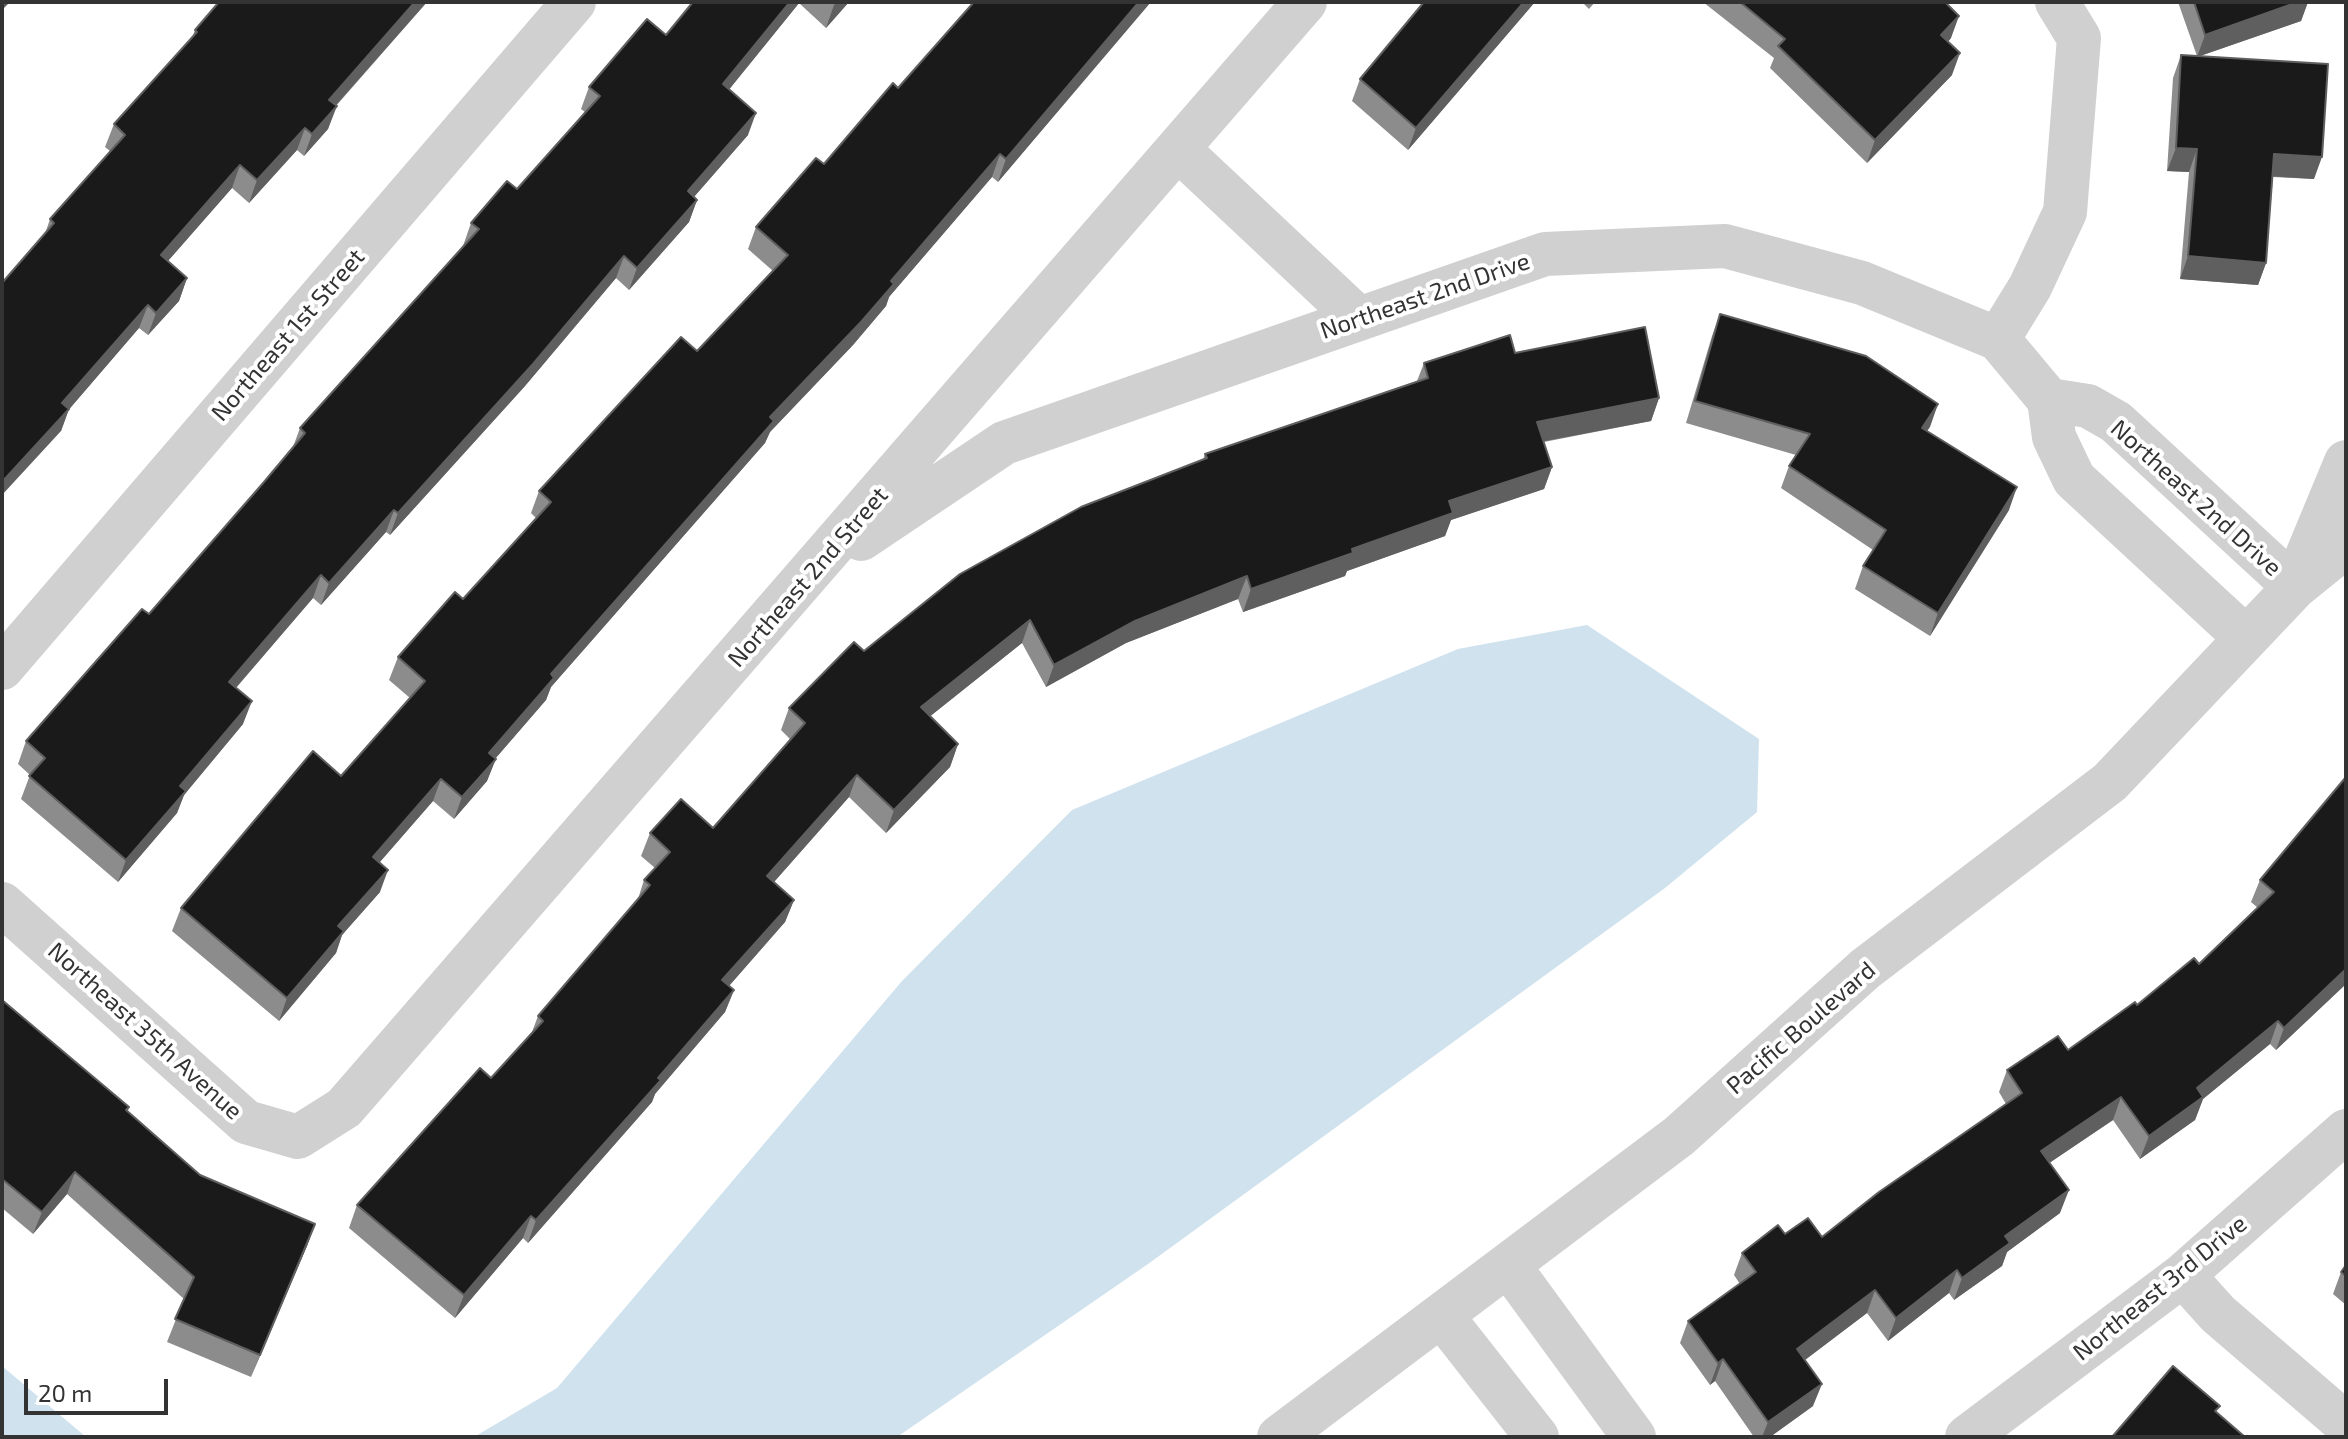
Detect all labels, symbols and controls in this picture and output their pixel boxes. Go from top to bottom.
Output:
street label: Northeast 1st Street [205,243,371,427]
street label: Northeast 2nd Drive [1317,247,1533,345]
street label: Northeast 2nd Drive [2105,414,2287,582]
street label: Northeast 2nd Street [722,481,894,673]
street label: Northeast 35th Avenue [42,936,248,1126]
street label: Pacific Boulevard [1721,956,1881,1100]
street label: Northeast 3rd Drive [2067,1209,2253,1367]
scale bar [28,1363,172,1413]
text: 20 m [38,1378,92,1407]

